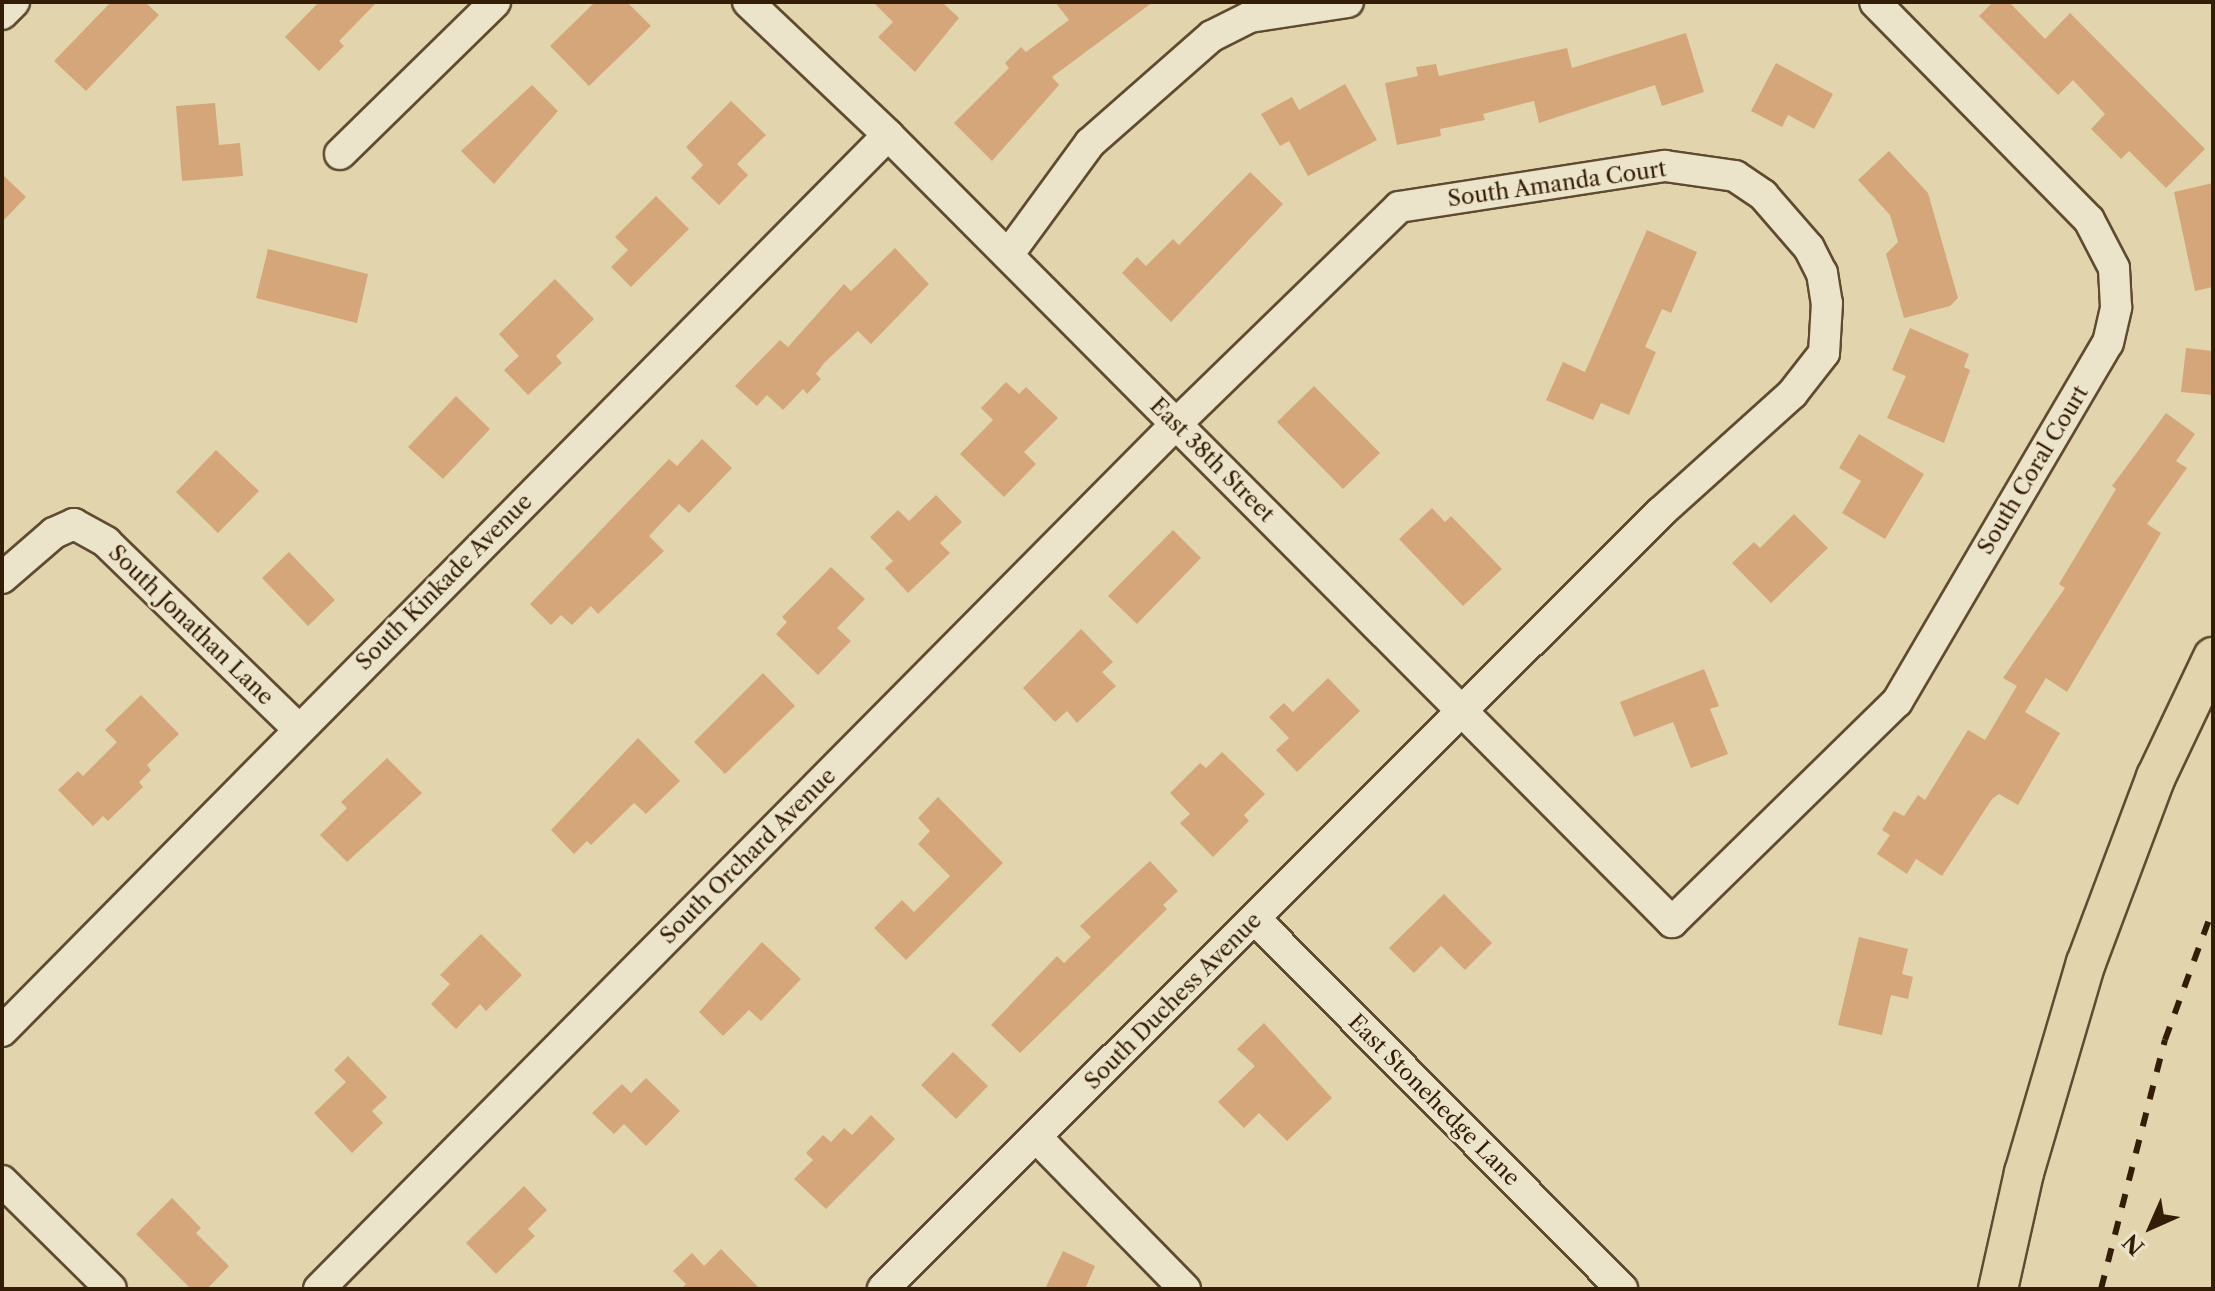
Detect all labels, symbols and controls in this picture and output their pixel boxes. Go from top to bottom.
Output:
street label: South Amanda Court [1445,156,1669,212]
street label: South Coral Court [1972,381,2094,559]
street label: East 38th Street [1144,392,1280,528]
street label: South Kinkade Avenue [350,488,538,676]
street label: South Jonathan Lane [103,539,279,711]
street label: South Orchard Avenue [654,762,842,950]
street label: South Duchess Avenue [1079,907,1267,1095]
street label: East Stonehedge Lane [1343,1009,1525,1191]
north arrow [2111,1187,2191,1267]
text: N [2117,1228,2150,1261]

